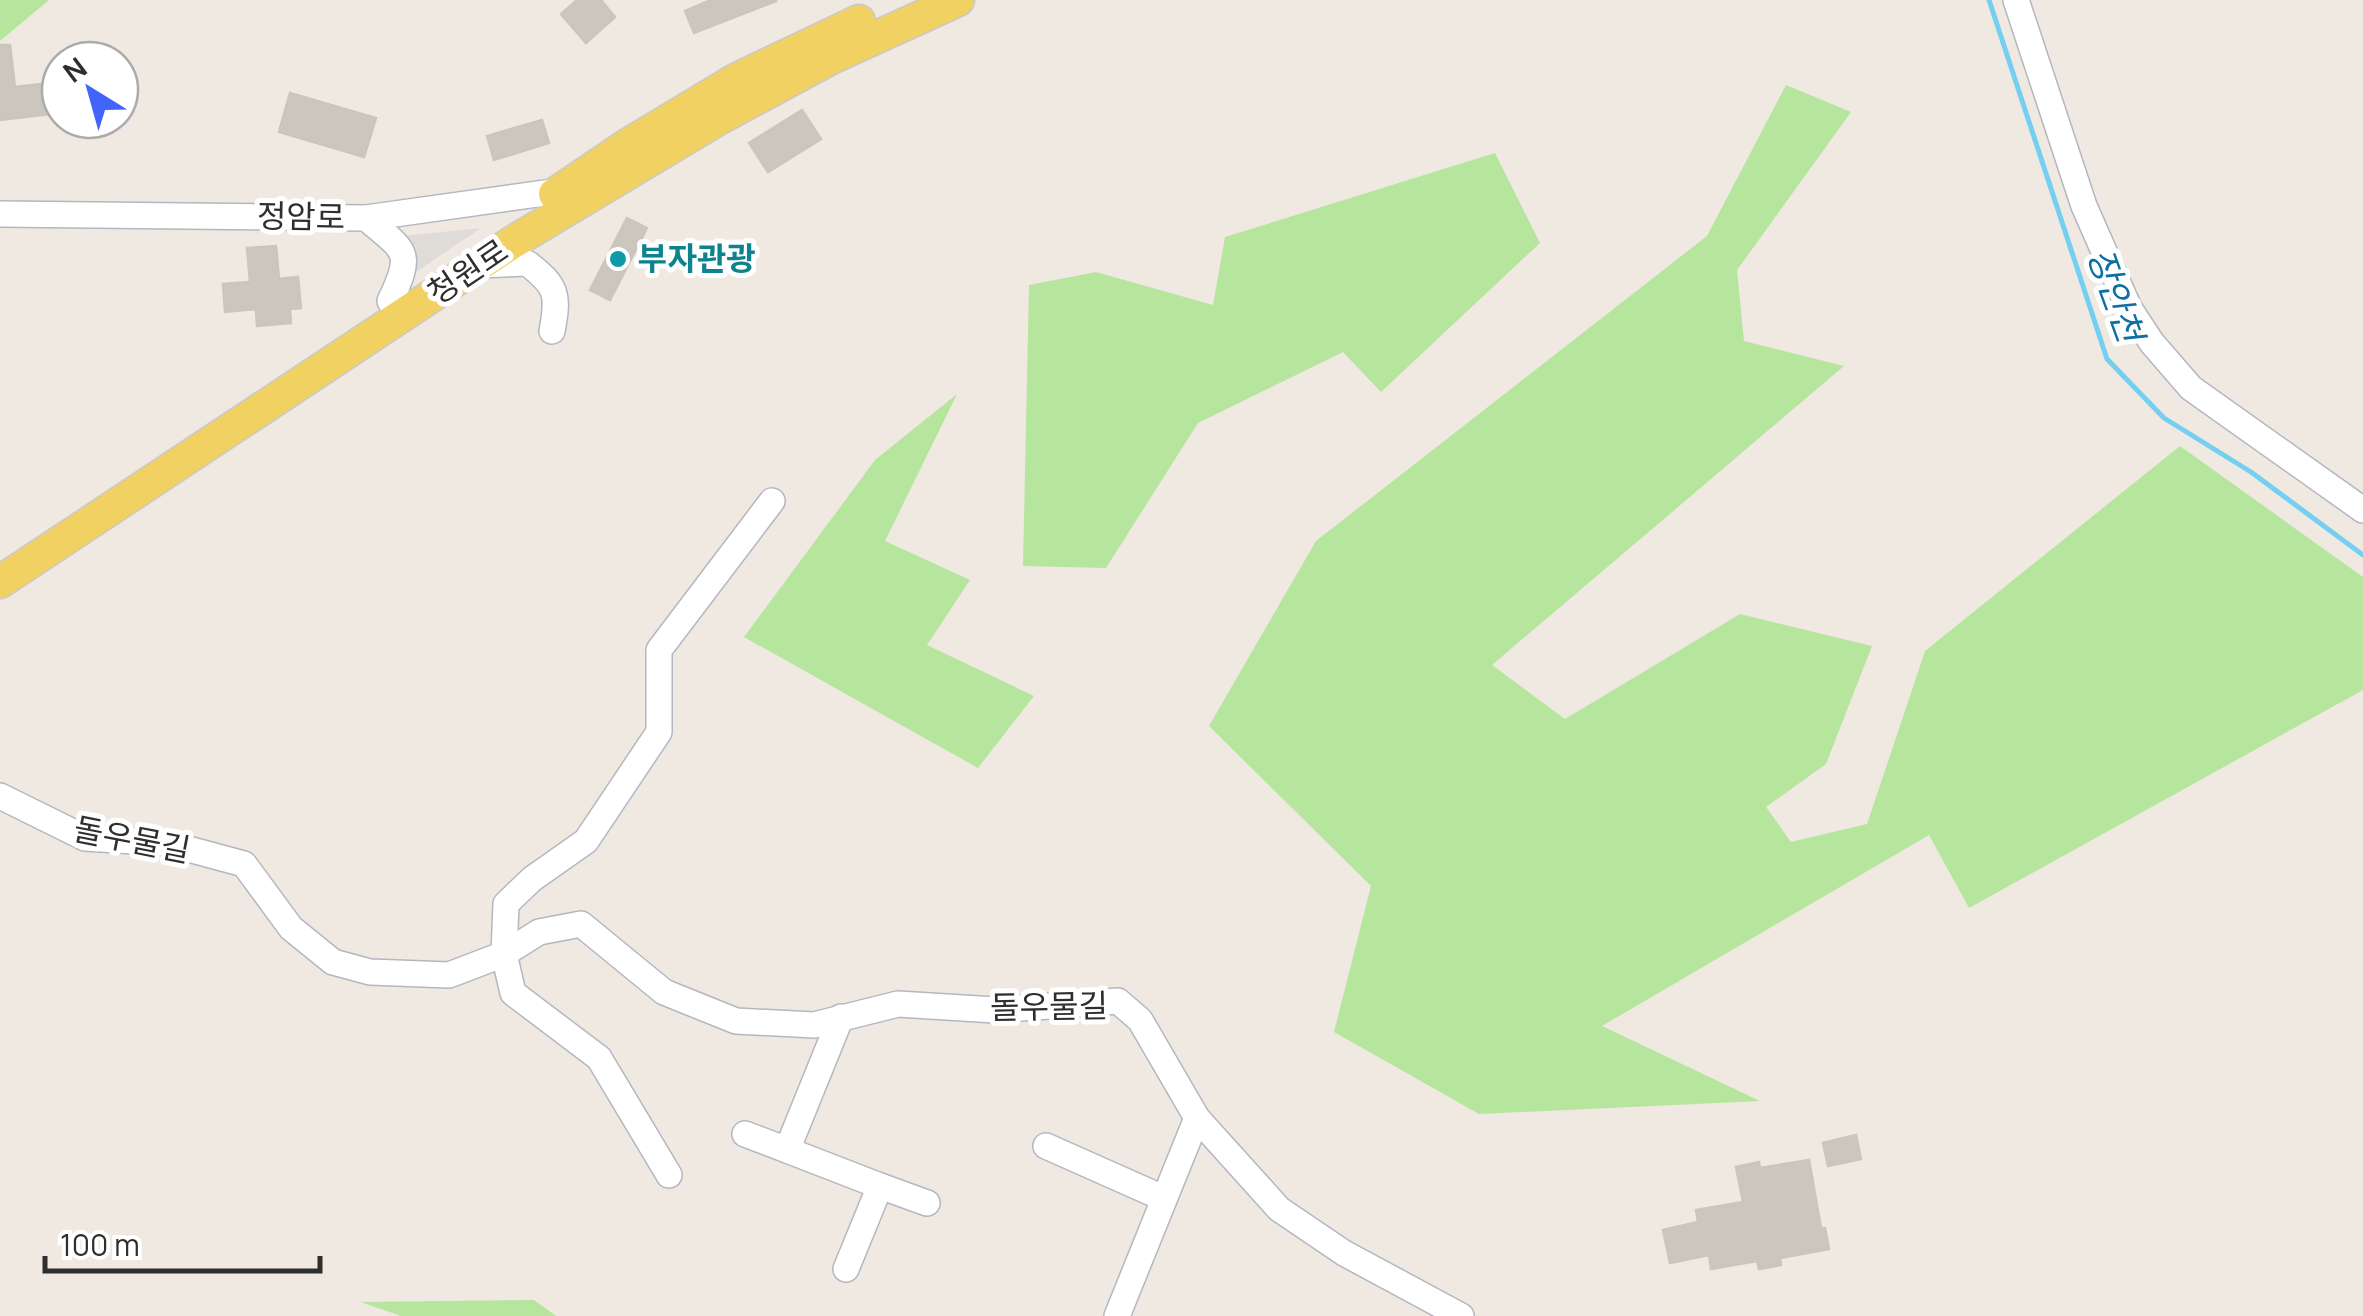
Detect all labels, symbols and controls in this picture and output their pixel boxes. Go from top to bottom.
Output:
north arrow [40,40,140,140]
text: N [55,48,94,90]
street label: 정암로 [256,193,346,239]
street label: 청원로 [419,228,516,314]
place label: 부자관광 [638,236,756,280]
water label: 장안천 [2077,241,2156,352]
marker: 부자관광 [607,248,629,270]
street label: 돌우물길 [70,806,194,872]
street label: 돌우물길 [990,983,1108,1029]
scale bar [45,1211,320,1273]
text: 100 m [60,1224,140,1265]

